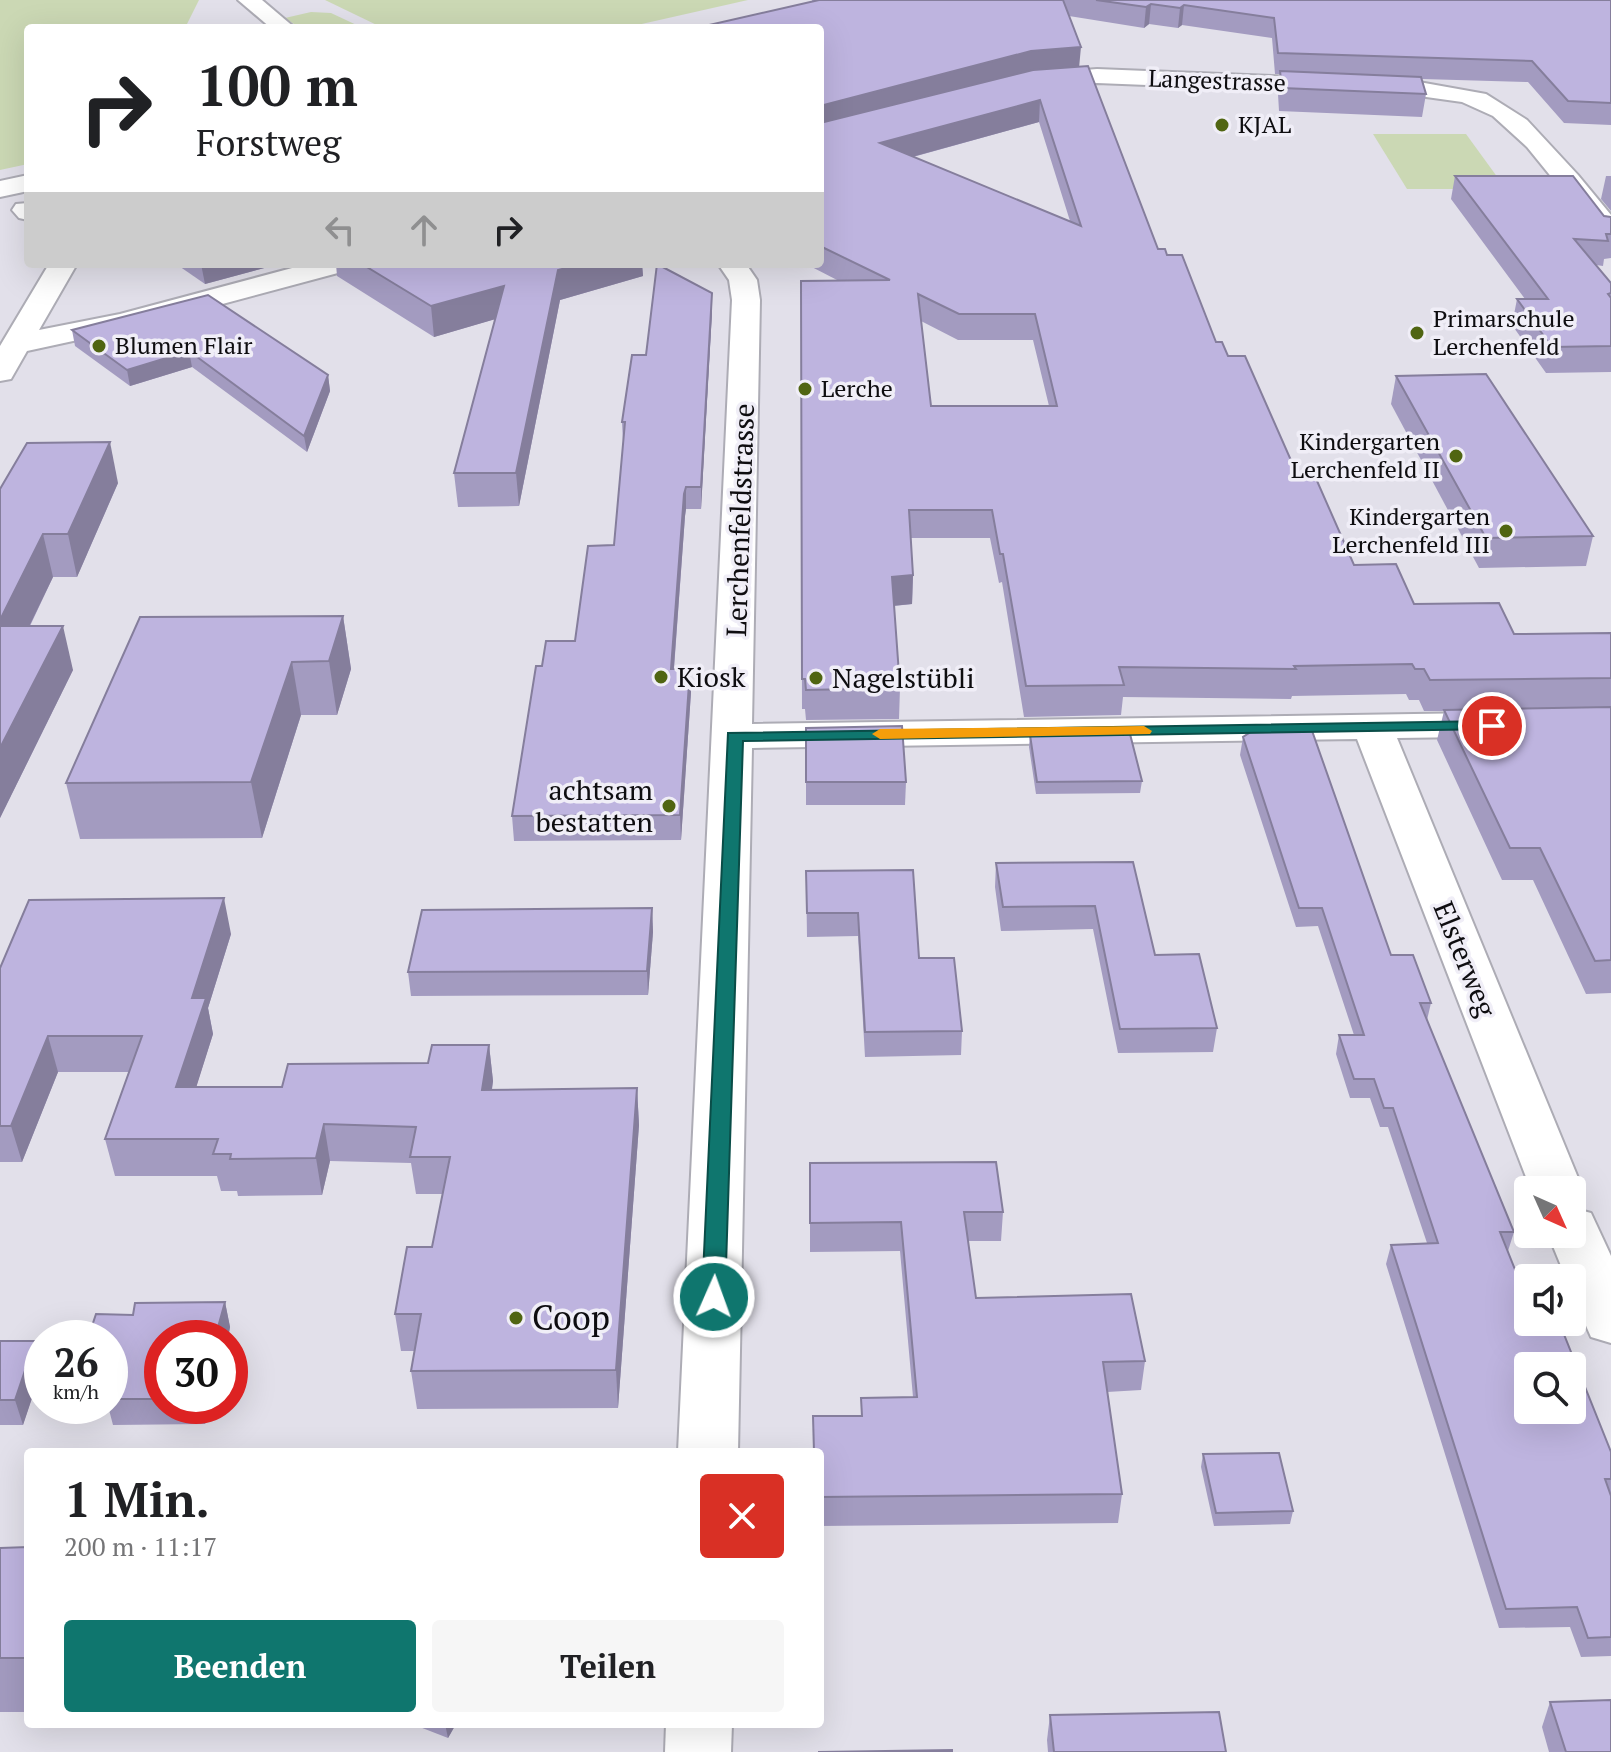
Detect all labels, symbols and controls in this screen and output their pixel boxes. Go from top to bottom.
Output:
text: 100 m [196,48,358,122]
icon: right [64,56,168,160]
street label: Langestrasse [1148,62,1286,98]
place label: KJAL [1238,108,1291,140]
marker: KJAL [1213,116,1231,134]
text: Forstweg [196,119,341,166]
icon: left [318,208,362,252]
icon: ahead [402,208,446,252]
icon: right [486,208,530,252]
place label: Primarschule Lerchenfeld [1433,302,1575,362]
marker: Primarschule Lerchenfeld [1408,324,1426,342]
place label: Blumen Flair [115,329,253,361]
marker: Blumen Flair [90,337,108,355]
place label: Lerche [821,372,893,404]
marker: Lerche [796,380,814,398]
street label: Lerchenfeldstrasse [717,403,762,637]
place label: Kindergarten Lerchenfeld II [1291,425,1440,485]
marker: Kindergarten Lerchenfeld II [1447,447,1465,465]
place label: Kindergarten Lerchenfeld III [1332,500,1490,560]
marker: Kindergarten Lerchenfeld III [1497,522,1515,540]
place label: Kiosk [677,658,746,695]
place label: Nagelstübli [832,659,975,696]
marker: Kiosk [652,668,670,686]
marker: Nagelstübli [807,669,825,687]
pin [1458,692,1526,760]
icon: arrive [1470,704,1514,748]
place label: achtsam bestatten [536,771,653,840]
marker: achtsam bestatten [660,797,678,815]
street label: Elsterweg [1426,896,1506,1023]
north arrow [1514,1176,1586,1248]
map controls [1514,1176,1586,1424]
position arrow [672,1255,756,1339]
button: sound [1514,1264,1586,1336]
place label: Coop [532,1295,610,1340]
marker: Coop [507,1309,525,1327]
speed limit sign: 30 [144,1320,248,1424]
text: 26 [53,1335,99,1388]
button: search [1514,1352,1586,1424]
text: km/h [53,1378,99,1405]
text: 1 Min. [64,1467,210,1531]
button: close [700,1474,784,1558]
text: 200 m · 11:17 [64,1529,217,1563]
button: Beenden [64,1620,416,1712]
button: Teilen [432,1620,784,1712]

